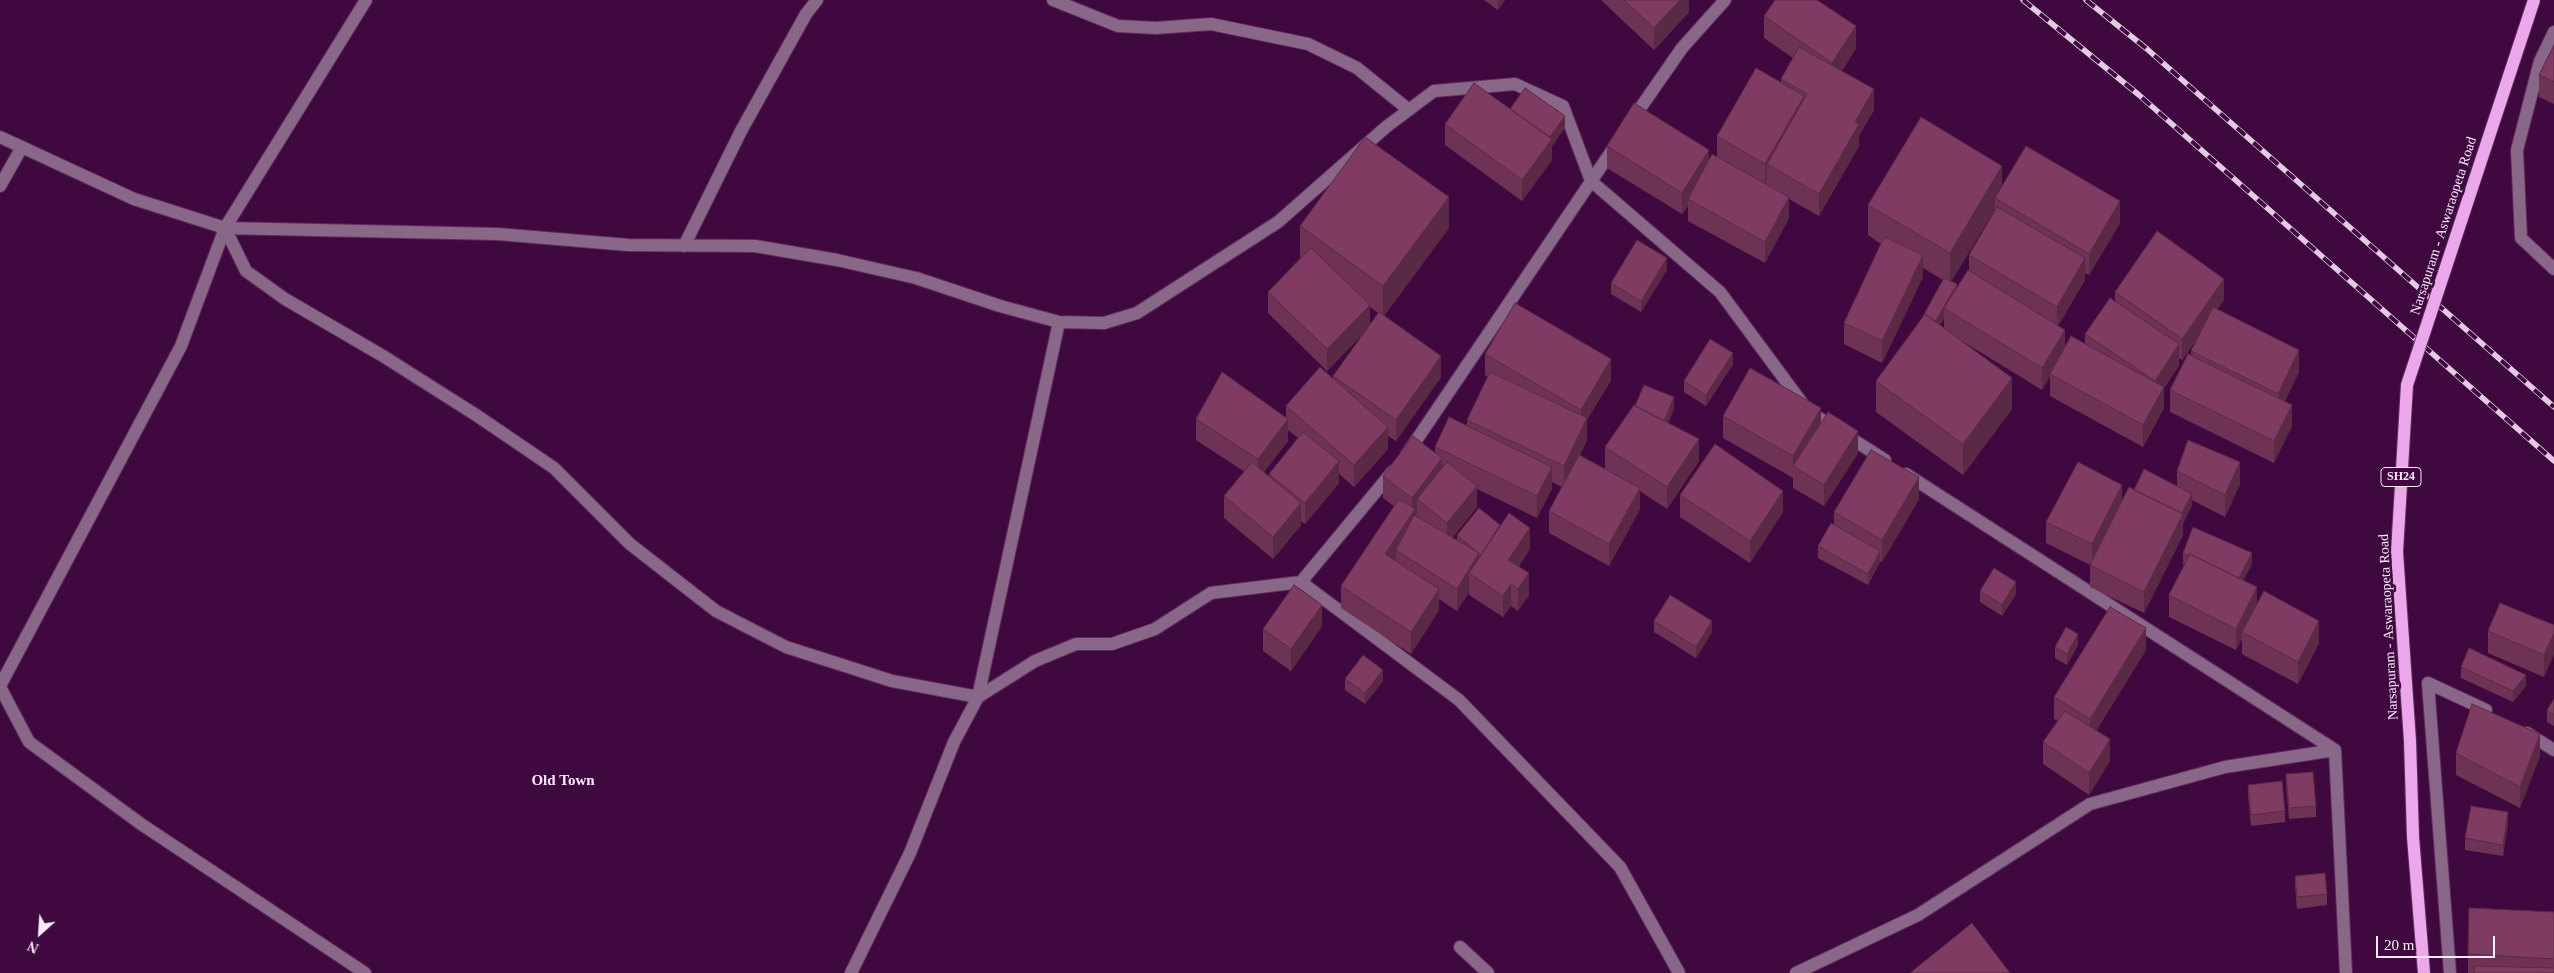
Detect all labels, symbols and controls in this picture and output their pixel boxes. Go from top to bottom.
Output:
street label: Narsapuram - Aswaraopeta Road [2407,135,2481,317]
road number: SH24 [2381,468,2421,487]
street label: Narsapuram - Aswaraopeta Road [2376,534,2402,720]
district label: Old Town [531,772,595,790]
north arrow [15,908,65,958]
scale bar [2379,926,2498,958]
text: 20 m [2384,937,2414,953]
text: N [25,938,41,956]

